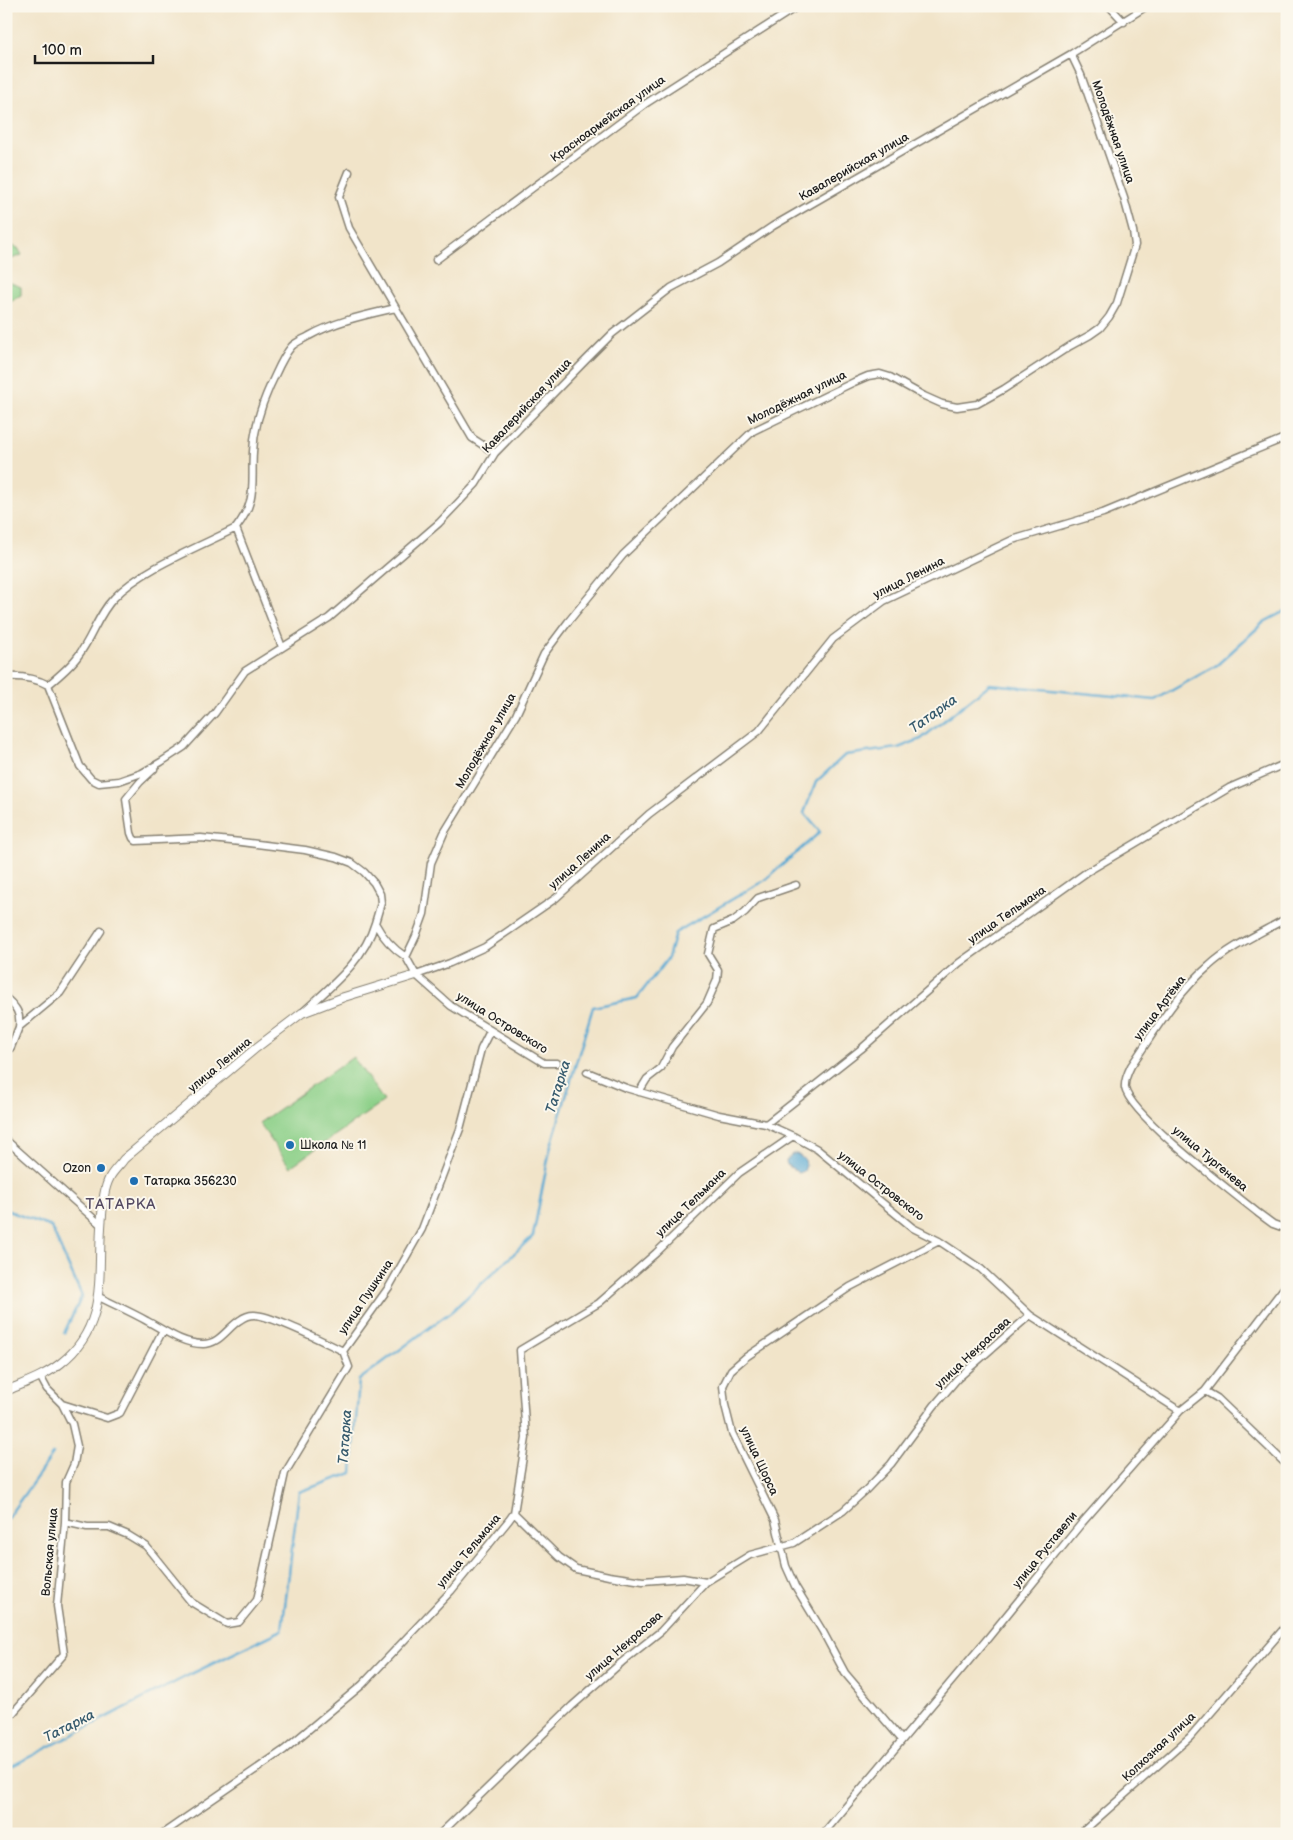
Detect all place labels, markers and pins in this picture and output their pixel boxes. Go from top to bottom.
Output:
place label: Школа № 11 [300,1138,367,1153]
marker: Школа № 11 [284,1139,296,1151]
place label: Ozon [63,1161,91,1176]
marker: Ozon [95,1162,107,1174]
place label: Татарка 356230 [144,1174,237,1189]
marker: Татарка 356230 [128,1175,140,1187]

